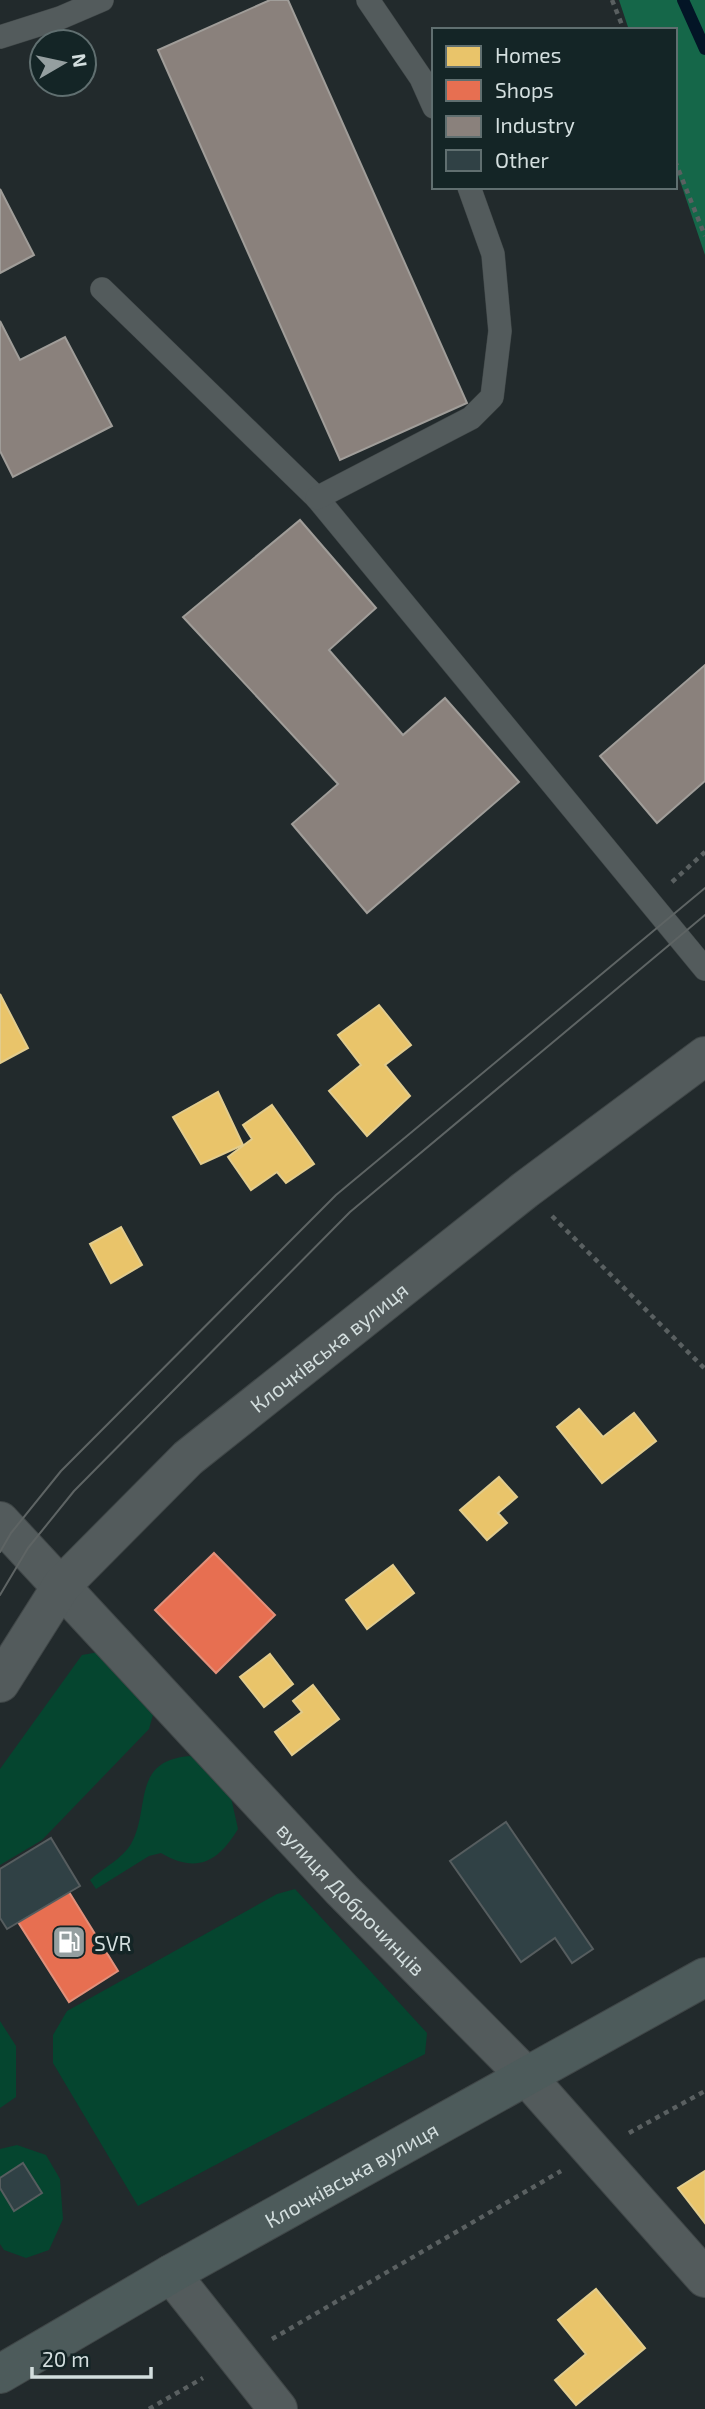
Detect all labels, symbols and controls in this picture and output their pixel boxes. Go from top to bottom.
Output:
north arrow [28,28,98,98]
legend [432,28,677,189]
text: Homes [495,42,561,67]
text: N [68,52,93,69]
text: Shops [495,77,554,102]
text: Industry [495,112,575,137]
text: Other [495,147,550,172]
street label: Клочківська вулиця [244,1276,412,1417]
street label: вулиця Доброчинців [273,1817,431,1980]
fuel station icon: SVR [50,1923,88,1961]
place label: SVR [94,1930,132,1955]
street label: Клочківська вулиця [260,2116,442,2232]
scale bar [32,2336,150,2380]
text: 20 m [42,2346,90,2371]

